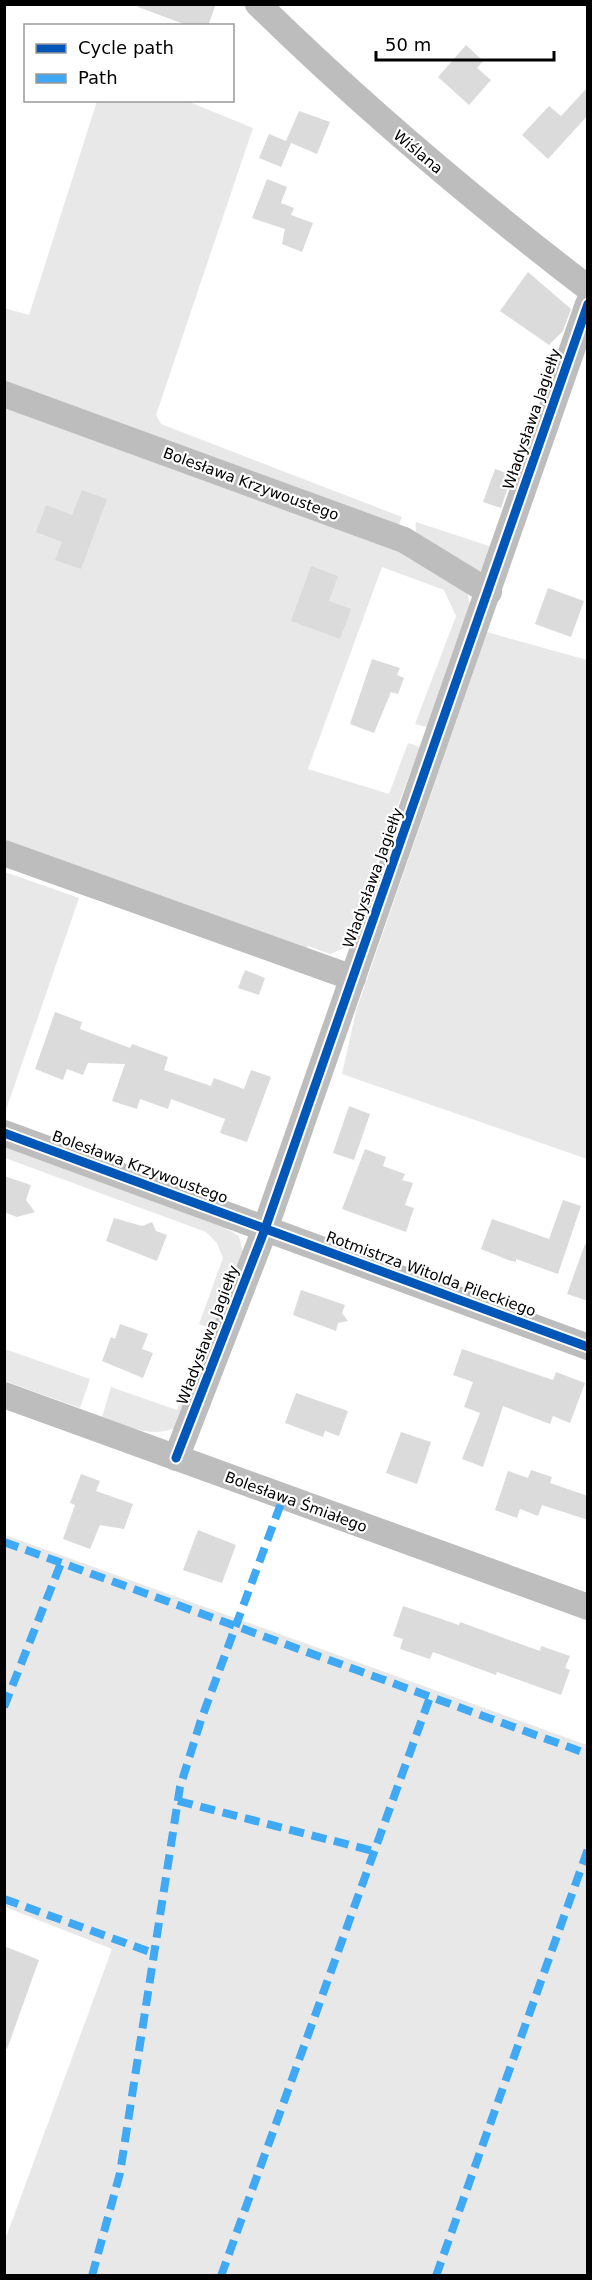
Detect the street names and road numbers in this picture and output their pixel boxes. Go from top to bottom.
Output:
street label: Wiślana [390,126,446,178]
street label: Władysława Jagiełły [499,346,565,492]
street label: Bolesława Krzywoustego [161,444,341,524]
street label: Władysława Jagiełły [339,805,407,951]
street label: Bolesława Krzywoustego [50,1127,230,1207]
street label: Rotmistrza Witolda Pileckiego [324,1228,538,1320]
street label: Władysława Jagiełły [173,1263,243,1407]
street label: Bolesława Śmiałego [222,1467,370,1536]

